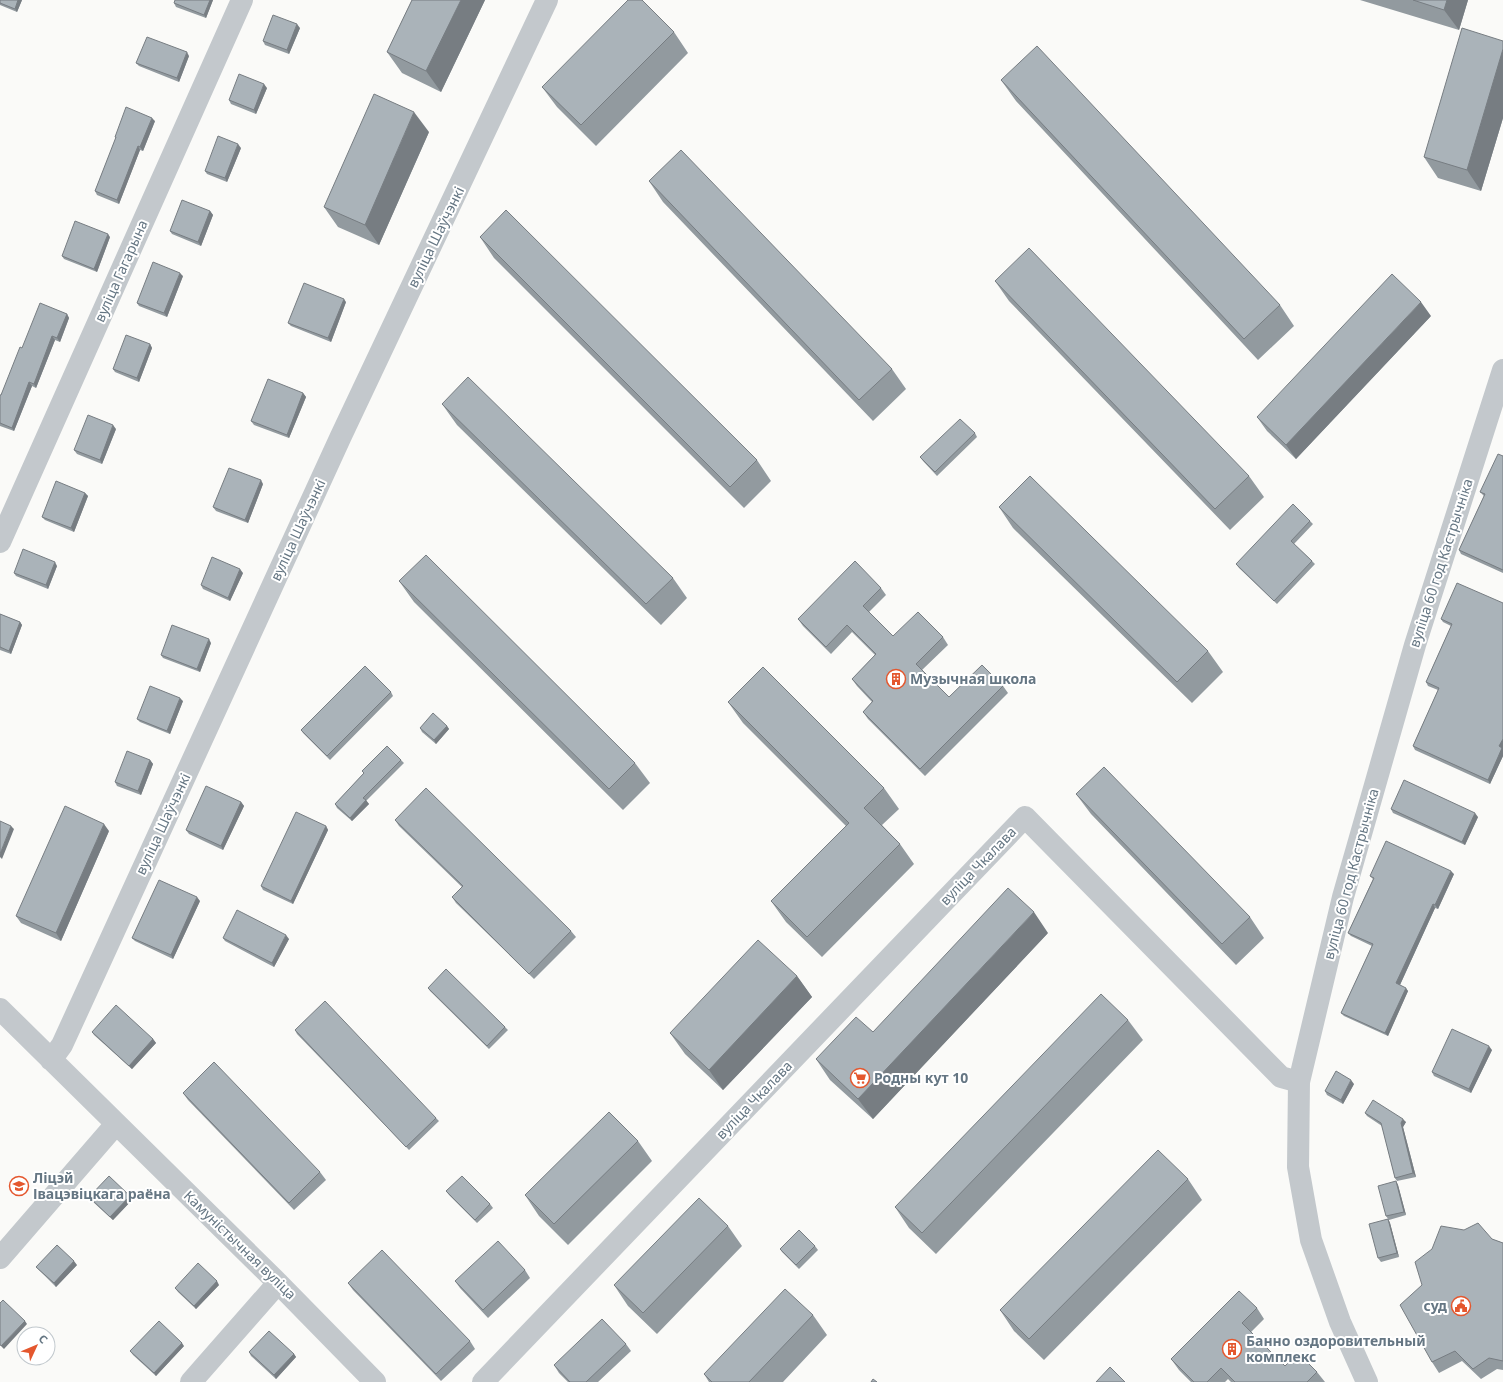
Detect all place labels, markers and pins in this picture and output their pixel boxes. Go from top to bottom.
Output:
building icon: Музычная школа [885,668,907,690]
place label: Музычная школа [910,669,1036,688]
supermarket icon: Родны кут 10 [849,1067,871,1089]
place label: Родны кут 10 [874,1068,968,1087]
place label: Ліцэй Івацэвіцкага раёна [33,1168,171,1203]
school or university icon: Ліцэй Івацэвіцкага раёна [8,1175,30,1197]
public building icon: суд [1450,1295,1472,1317]
place label: суд [1423,1296,1447,1315]
place label: Банно оздоровительный комплекс [1246,1331,1426,1366]
building icon: Банно оздоровительный комплекс [1221,1338,1243,1360]

